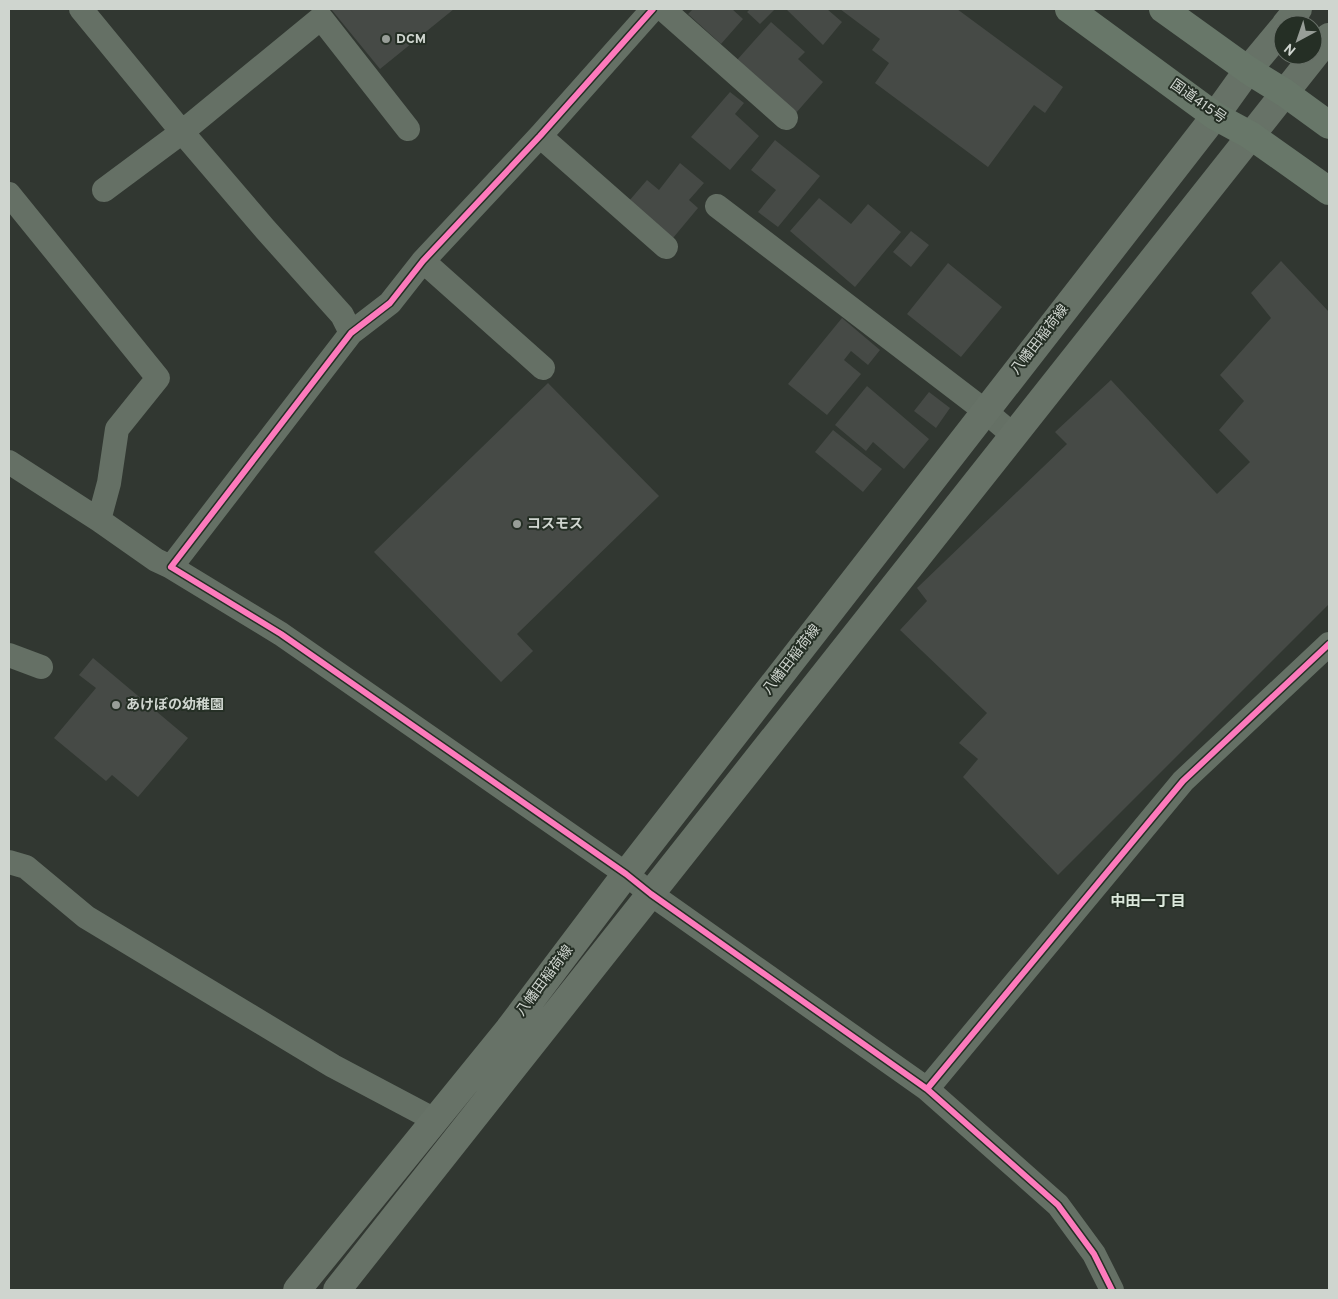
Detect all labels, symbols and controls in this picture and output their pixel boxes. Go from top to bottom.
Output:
north arrow [1273,15,1323,65]
place label: DCM [396,31,426,48]
marker: DCM [380,33,392,45]
text: N [1281,39,1300,59]
street label: 国道415号 [1167,77,1229,127]
street label: 八幡田稲荷線 [1007,302,1073,378]
place label: コスモス [527,516,583,533]
marker: コスモス [511,518,523,530]
street label: 八幡田稲荷線 [759,622,825,698]
place label: あけぼの幼稚園 [126,696,224,714]
marker: あけぼの幼稚園 [110,699,122,711]
district label: 中田一丁目 [1110,893,1186,912]
street label: 八幡田稲荷線 [513,942,577,1020]

